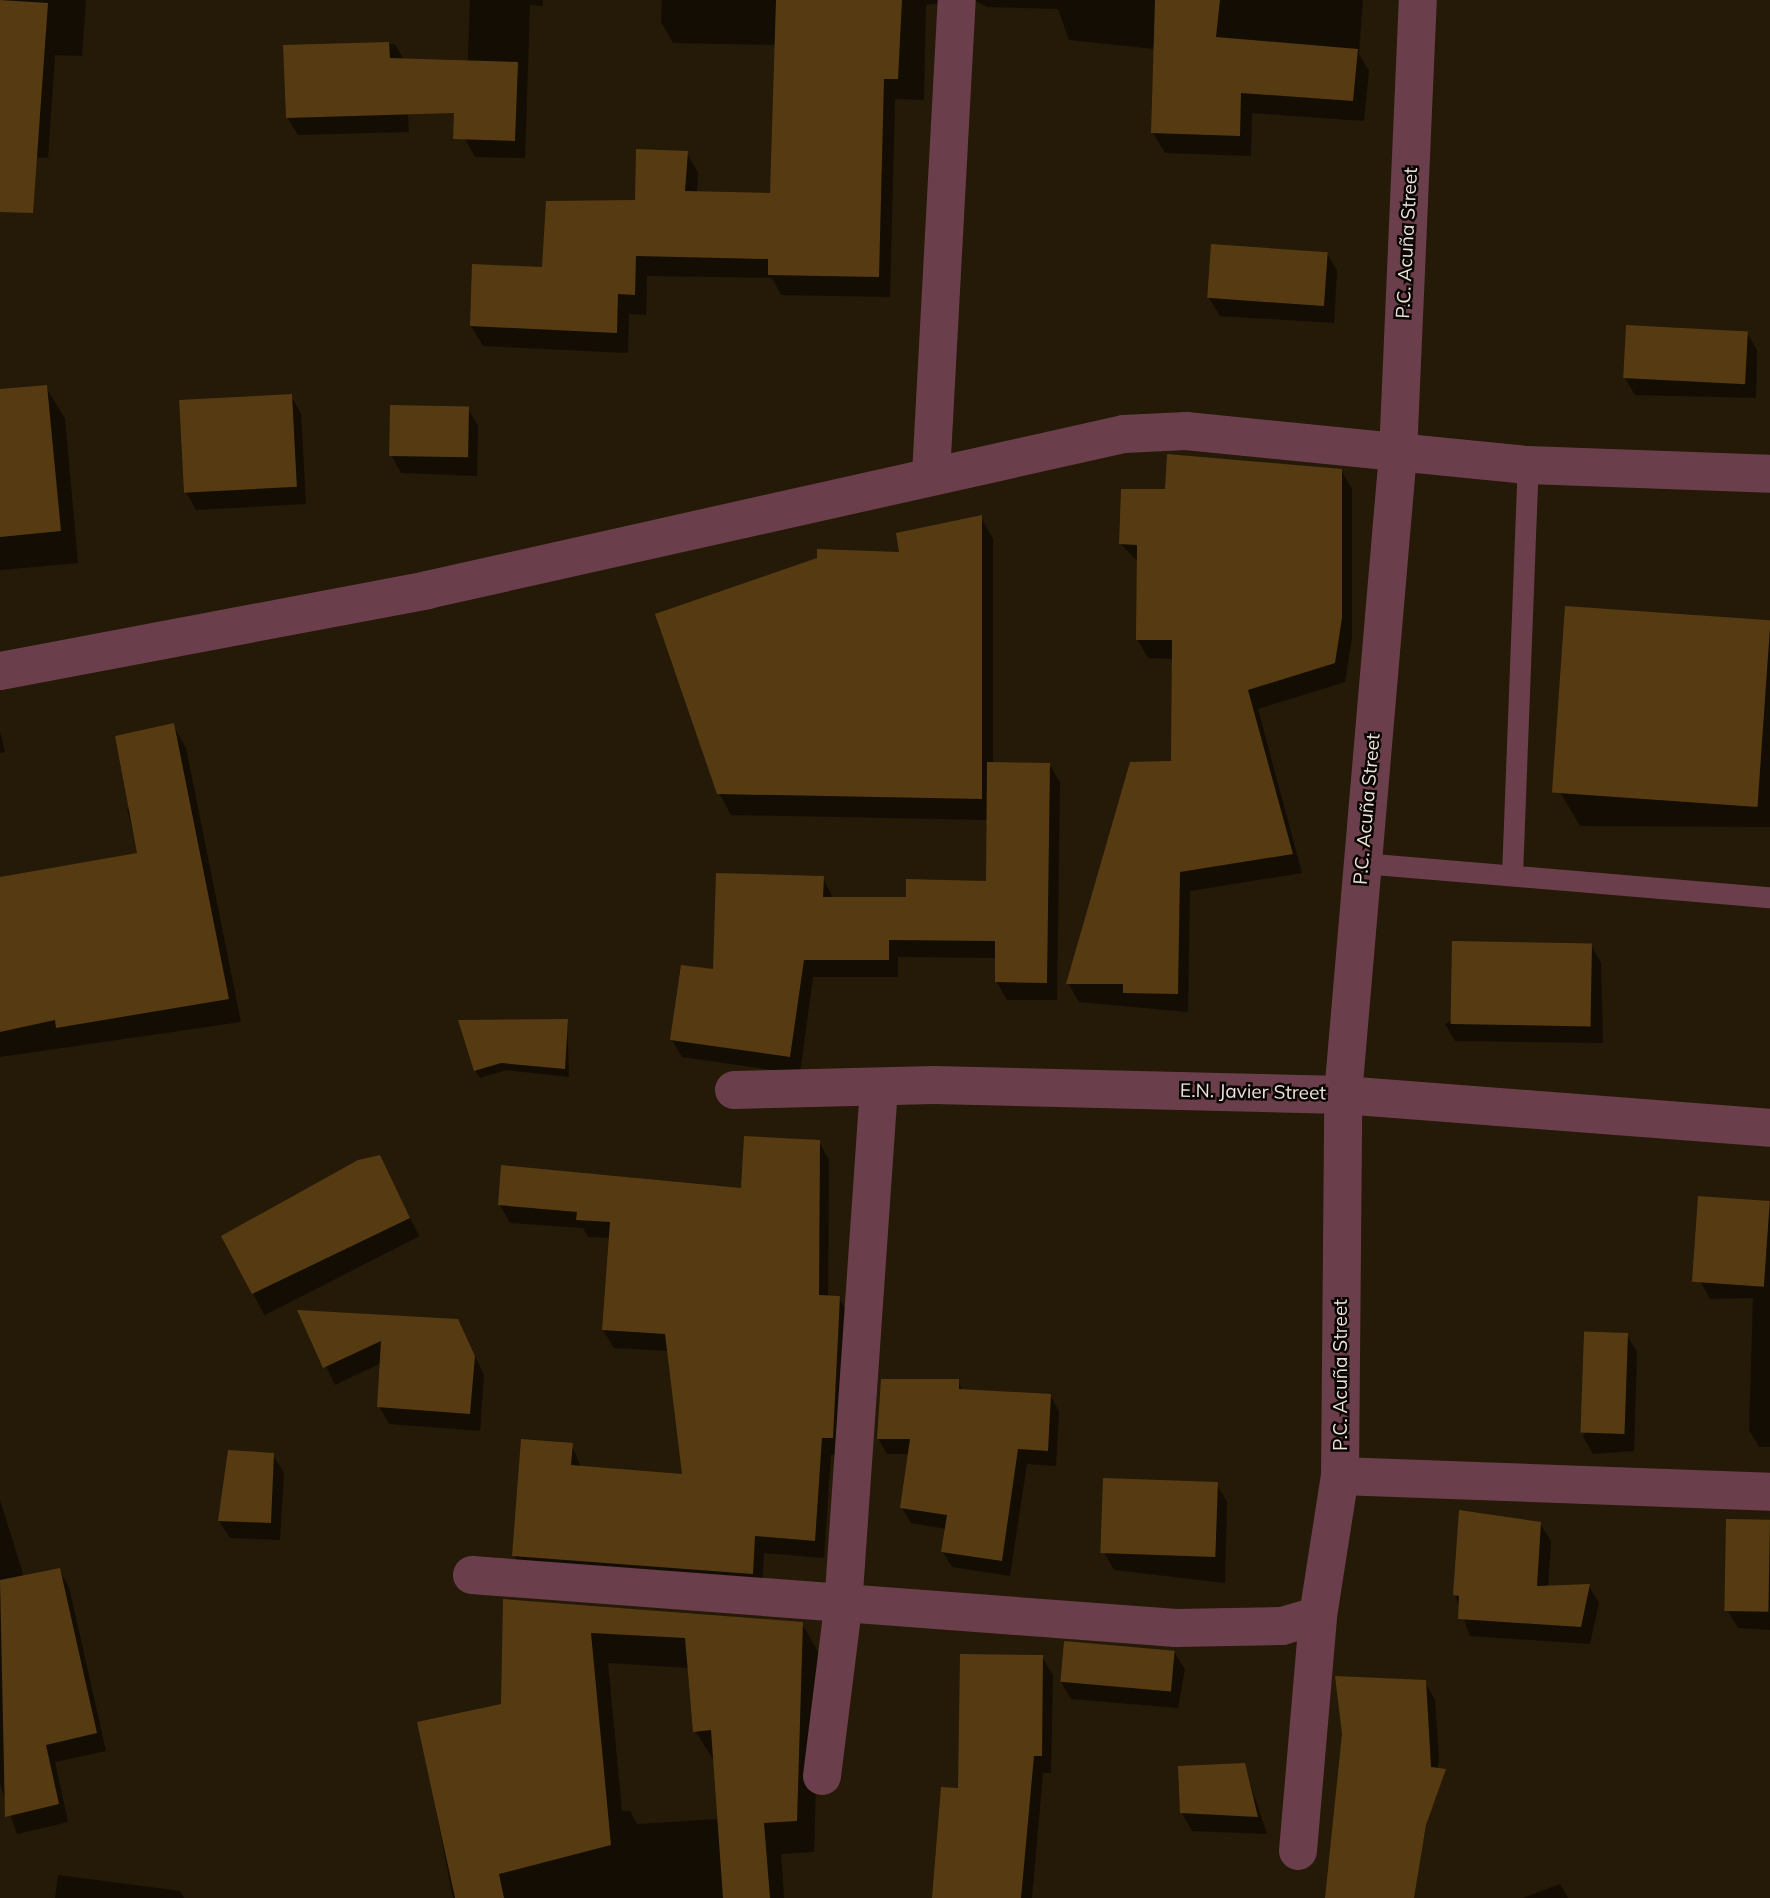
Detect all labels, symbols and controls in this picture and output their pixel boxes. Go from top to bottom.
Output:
street label: P.C. Acuña Street [1392,167,1422,319]
street label: P.C. Acuña Street [1349,732,1385,886]
street label: E.N. Javier Street [1180,1079,1326,1105]
street label: P.C. Acuña Street [1330,1299,1352,1451]

